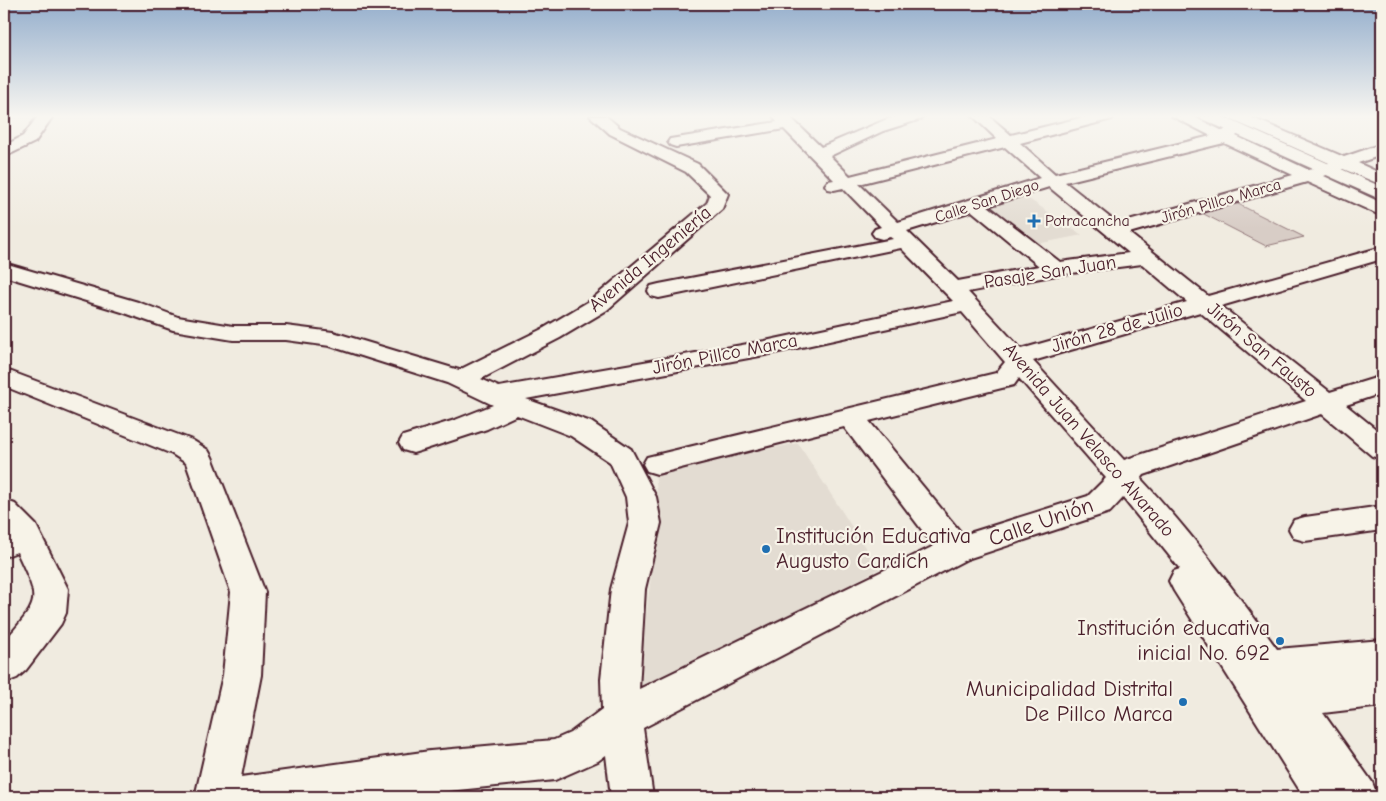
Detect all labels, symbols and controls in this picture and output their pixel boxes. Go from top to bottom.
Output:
street label: Jirón Pillco Marca [1159,175,1283,227]
street label: Calle San Diego [933,176,1041,226]
street label: Avenida Ingeniería [584,201,716,317]
place label: Potracancha [1045,212,1130,230]
marker: Potracancha [1027,214,1041,228]
street label: Pasaje San Juan [982,251,1118,293]
street label: Jirón San Fausto [1203,298,1321,402]
street label: Jirón 28 de Julio [1049,299,1185,357]
street label: Jirón Pillco Marca [651,329,799,379]
street label: Avenida Juan Velasco Alvarado [999,339,1179,541]
street label: Calle Unión [985,492,1097,552]
place label: Institución Educativa Augusto Cardich [776,523,971,574]
marker: Institución Educativa Augusto Cardich [760,543,772,555]
place label: Institución educativa inicial No. 692 [1077,615,1270,666]
marker: Institución educativa inicial No. 692 [1274,635,1286,647]
place label: Municipalidad Distrital De Pillco Marca [966,676,1173,727]
marker: Municipalidad Distrital De Pillco Marca [1177,696,1189,708]

